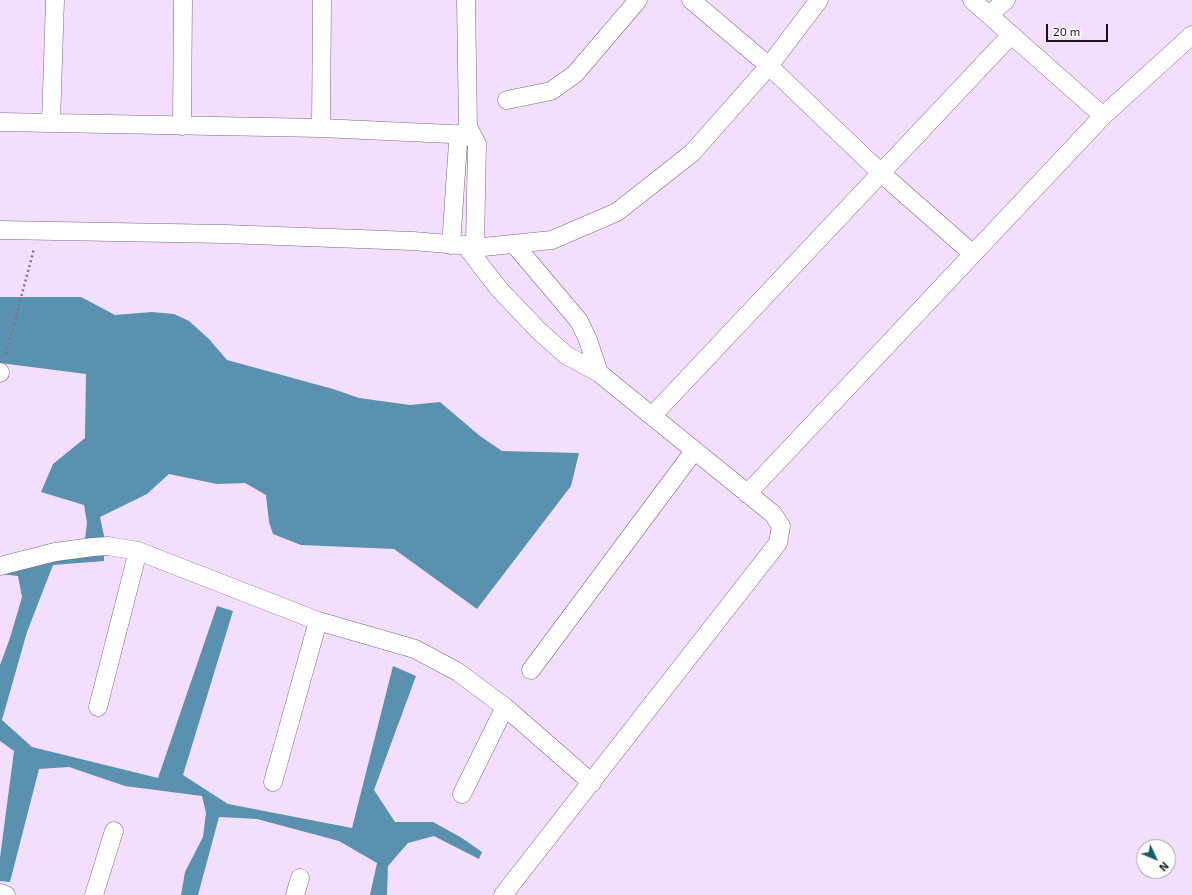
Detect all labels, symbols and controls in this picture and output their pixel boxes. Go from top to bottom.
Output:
scale bar [1048,16,1110,42]
text: 20 m [1053,24,1080,38]
north arrow [1136,839,1176,879]
text: N [1157,860,1172,874]

